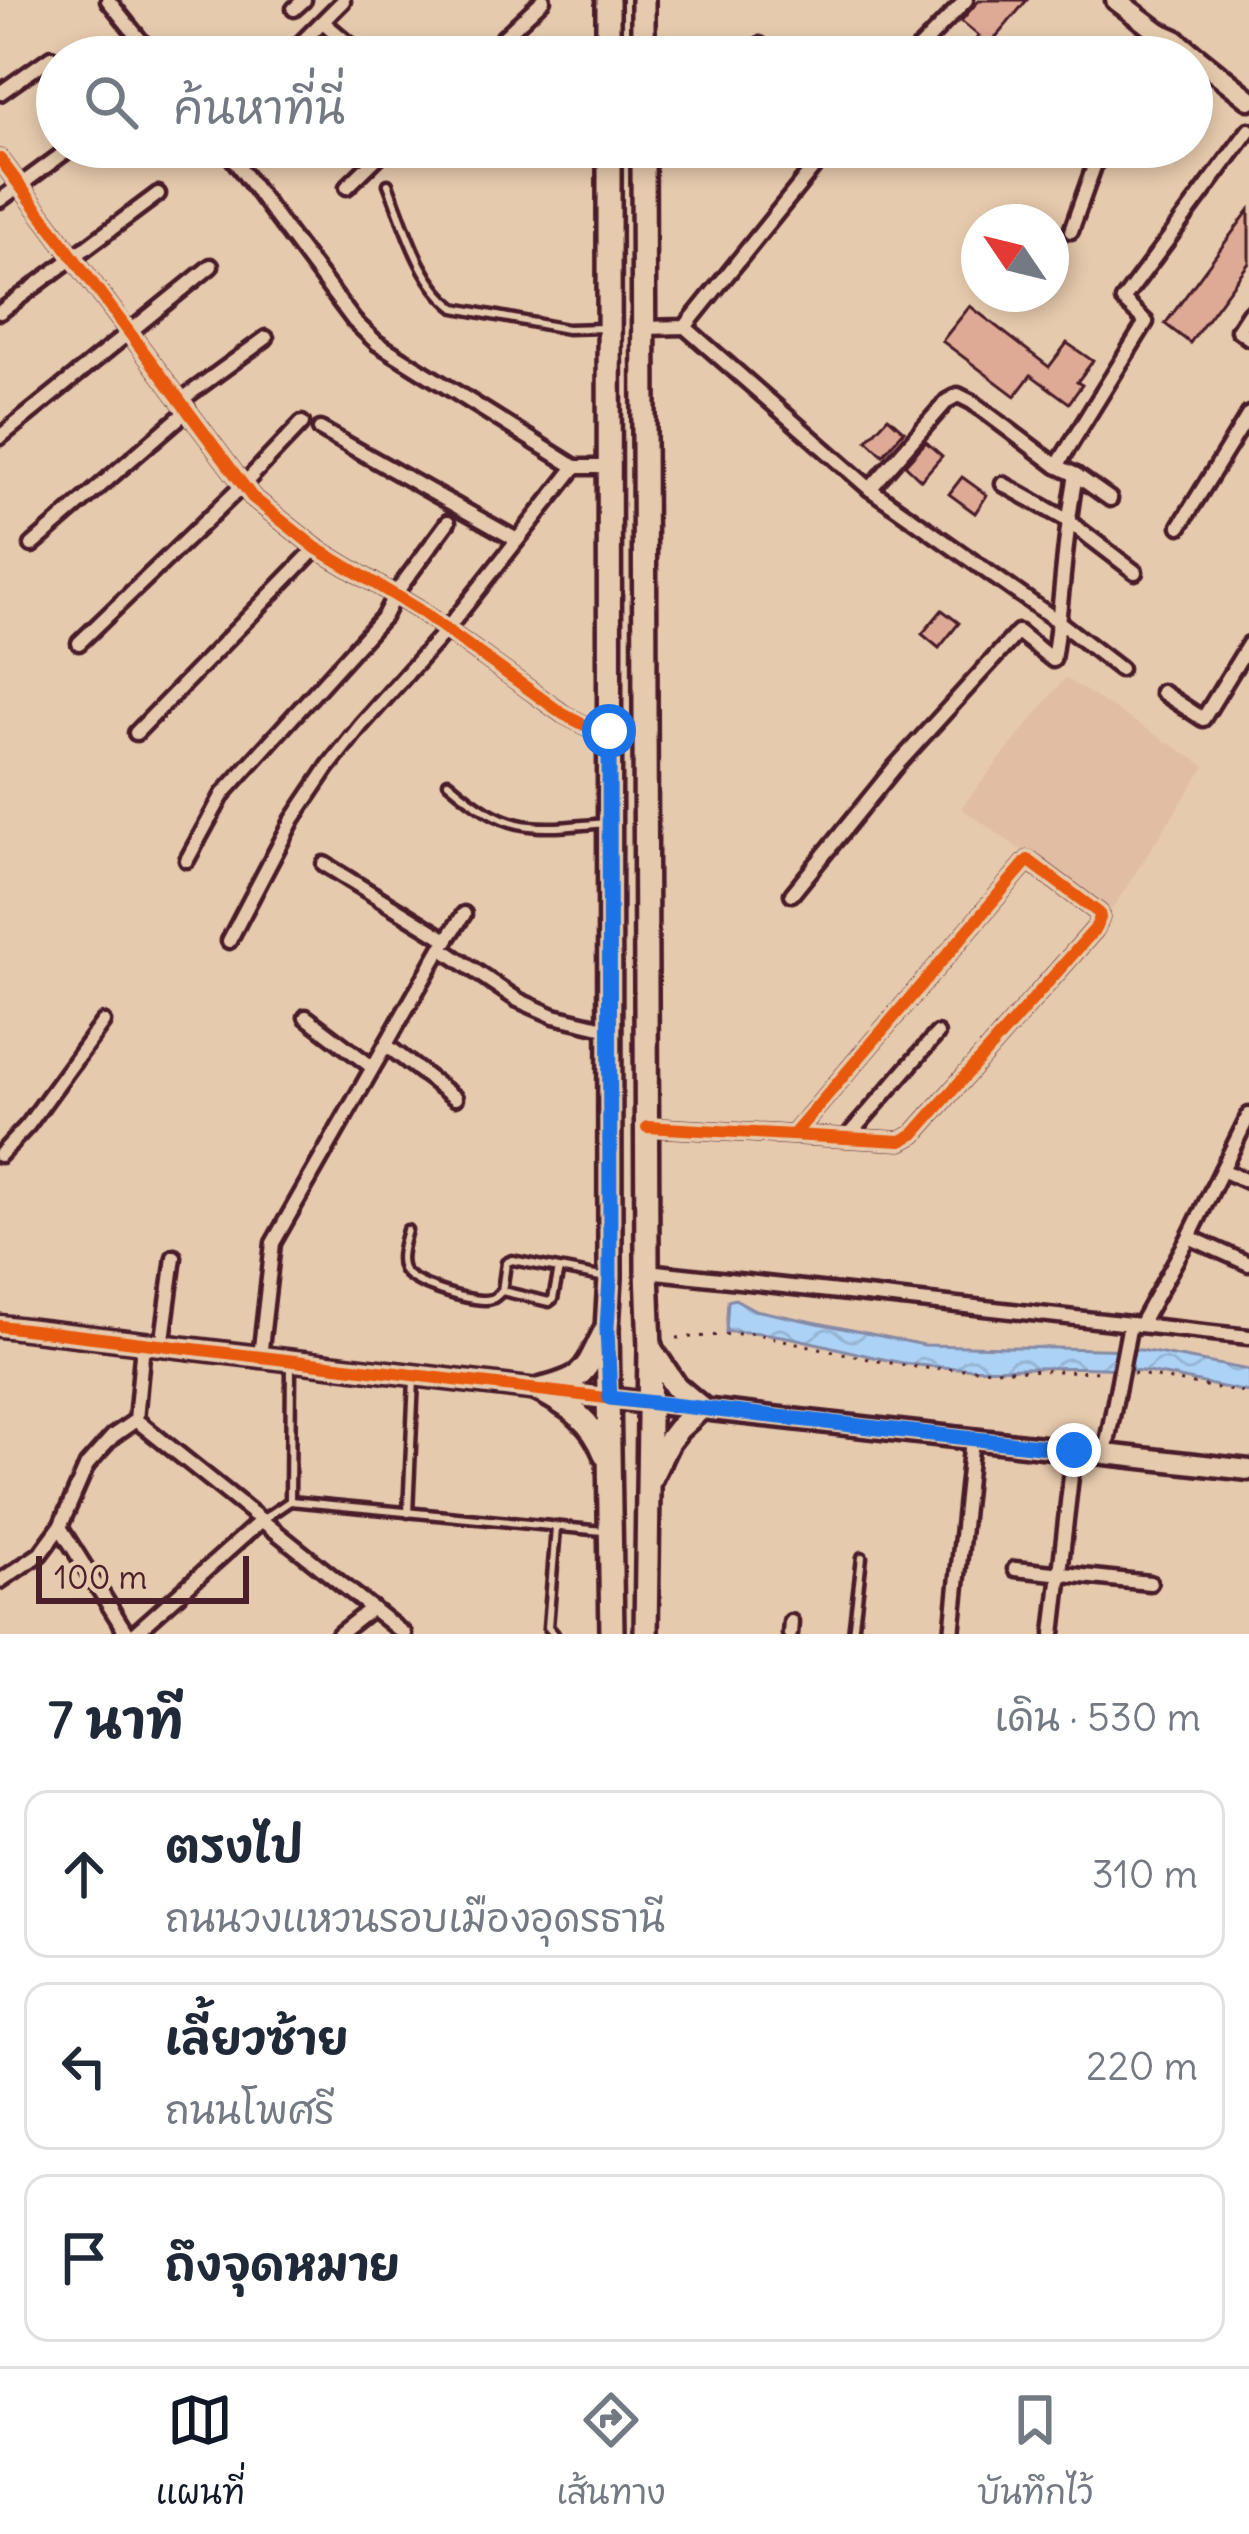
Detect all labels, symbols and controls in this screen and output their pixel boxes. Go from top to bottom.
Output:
search box [36,36,1213,168]
icon: search [78,69,144,135]
text: ค้นหาที่นี่ [174,80,345,136]
north arrow [961,204,1069,312]
route start [582,704,636,758]
route end [1047,1423,1101,1477]
scale bar [36,1550,249,1603]
text: 100 m [54,1556,147,1598]
text: 7 นาที [48,1688,183,1752]
text: เดิน · 530 m [995,1693,1201,1742]
text: ตรงไป [165,1818,303,1874]
icon: ahead [51,1841,117,1907]
text: 310 m [1092,1850,1198,1899]
text: ถนนวงแหวนรอบเมืองอุดรธานี [165,1894,665,1943]
text: เลี้ยวซ้าย [165,2010,348,2066]
icon: left [51,2033,117,2099]
text: 220 m [1086,2042,1198,2091]
text: ถนนโพศรี [165,2086,335,2135]
icon: arrive [51,2225,117,2291]
text: ถึงจุดหมาย [165,2236,400,2292]
tab: แผนที่ [156,2387,245,2517]
tab: เส้นทาง [556,2387,666,2517]
tab: บันทึกไว้ [977,2387,1093,2517]

